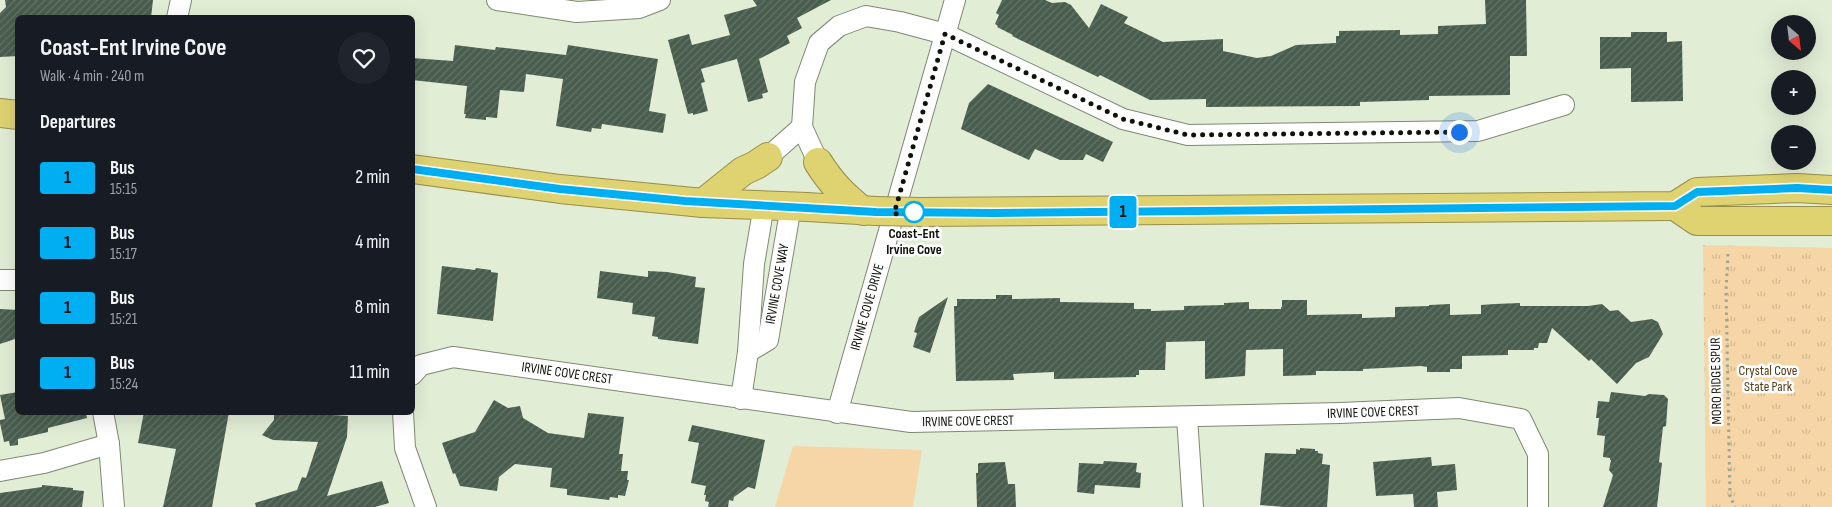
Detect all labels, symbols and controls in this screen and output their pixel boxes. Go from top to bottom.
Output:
north arrow [1771,15,1816,60]
map controls [1771,15,1816,170]
button: heart [338,32,390,84]
text: Coast-Ent Irvine Cove [40,33,227,62]
text: Walk · 4 min · 240 m [40,67,144,86]
button: + [1771,70,1816,115]
text: Departures [40,111,116,134]
your location [1447,120,1472,145]
button: − [1771,125,1816,170]
text: Bus [110,157,135,180]
text: 2 min [355,166,390,189]
text: 1 [64,167,71,188]
text: 15:15 [110,180,137,199]
line badge: 1 [1107,196,1139,228]
marker: Coast-Ent Irvine Cove [903,201,925,223]
text: 1 [1119,201,1127,222]
text: Bus [110,222,135,245]
place label: Coast-Ent Irvine Cove [886,225,942,258]
text: 4 min [355,231,390,254]
text: 1 [64,232,71,253]
street label: IRVINE COVE WAY [762,242,792,326]
text: 15:17 [110,245,137,264]
street label: IRVINE COVE DRIVE [846,261,888,352]
text: Bus [110,287,135,310]
text: 8 min [355,296,390,319]
text: 1 [64,297,71,318]
text: 15:21 [110,310,137,329]
street label: MORO RIDGE SPUR [1707,337,1725,425]
text: Bus [110,352,135,375]
street label: IRVINE COVE CREST [520,358,614,388]
text: 11 min [350,361,390,384]
text: 1 [64,362,71,383]
park label: Crystal Cove State Park [1738,362,1798,395]
text: 15:24 [110,375,138,394]
street label: IRVINE COVE CREST [1327,402,1420,422]
street label: IRVINE COVE CREST [922,412,1014,430]

